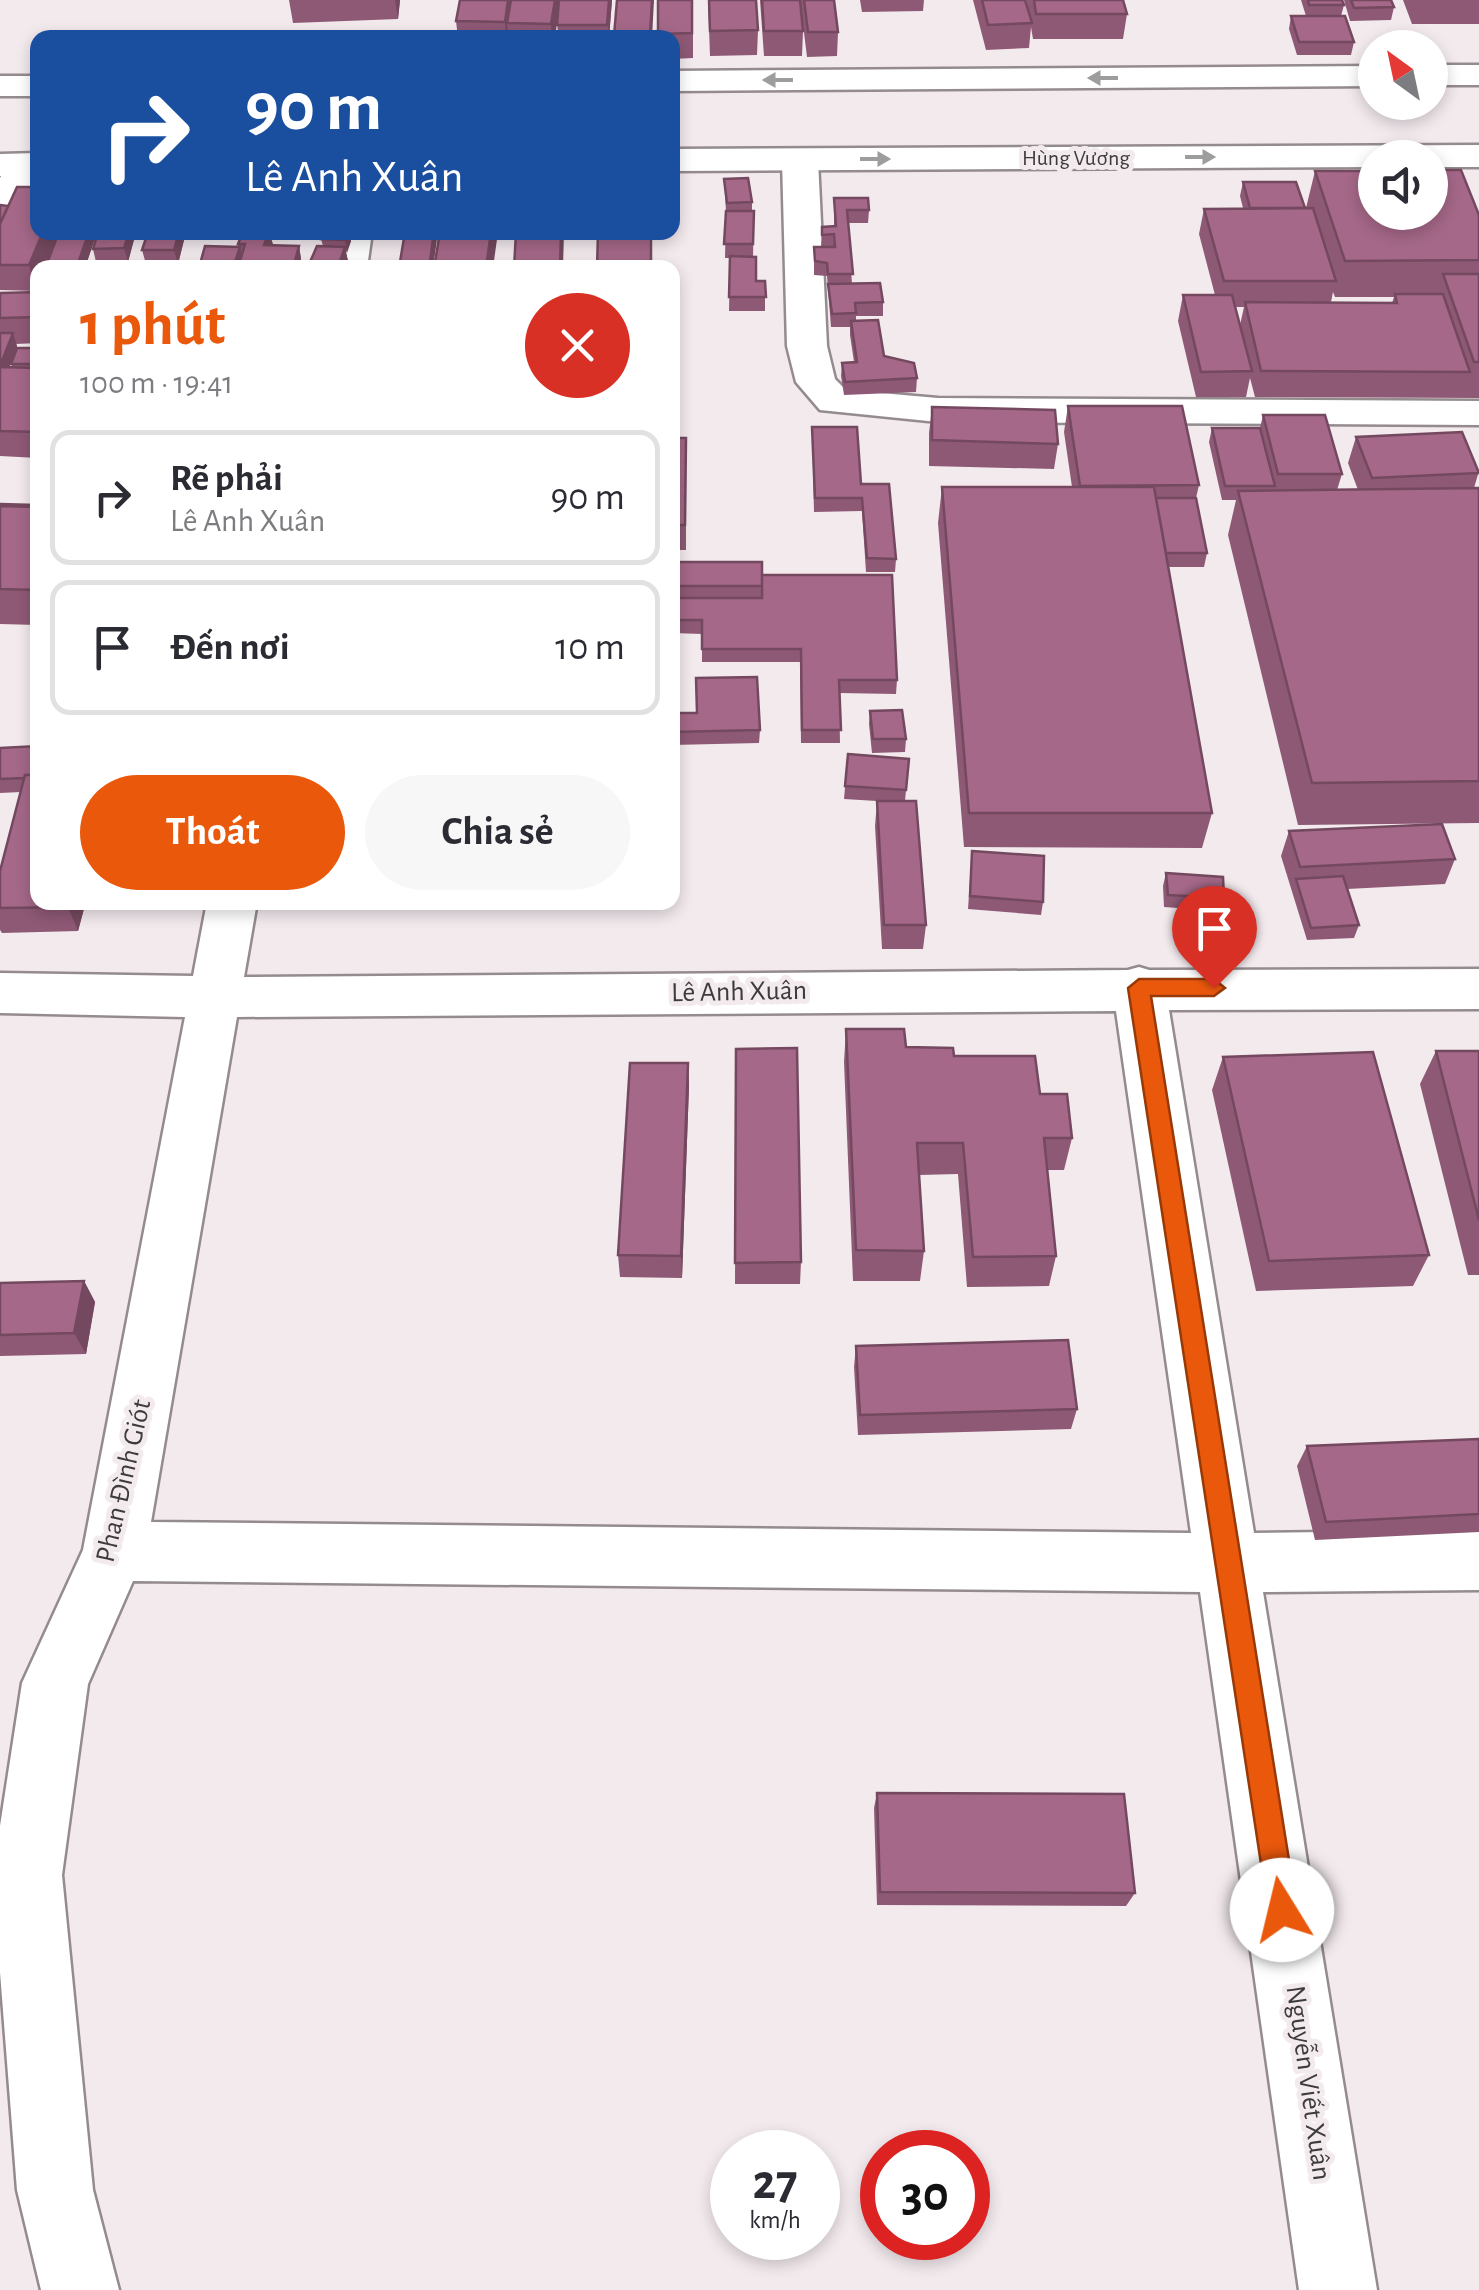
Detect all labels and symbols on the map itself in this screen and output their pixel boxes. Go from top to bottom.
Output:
north arrow [1358,30,1448,120]
one-way arrow [1086,70,1118,86]
one-way arrow [761,72,793,88]
street label: Hùng Vương [1022,147,1130,169]
one-way arrow [1184,149,1216,165]
one-way arrow [859,151,891,167]
pin [1172,886,1257,989]
street label: Lê Anh Xuân [671,977,807,1007]
street label: Phan Đình Giót [92,1397,156,1565]
position arrow [1230,1858,1334,1962]
street label: Nguyễn Viết Xuân [1280,1984,1337,2182]
speed limit sign: 30 [860,2130,990,2260]

